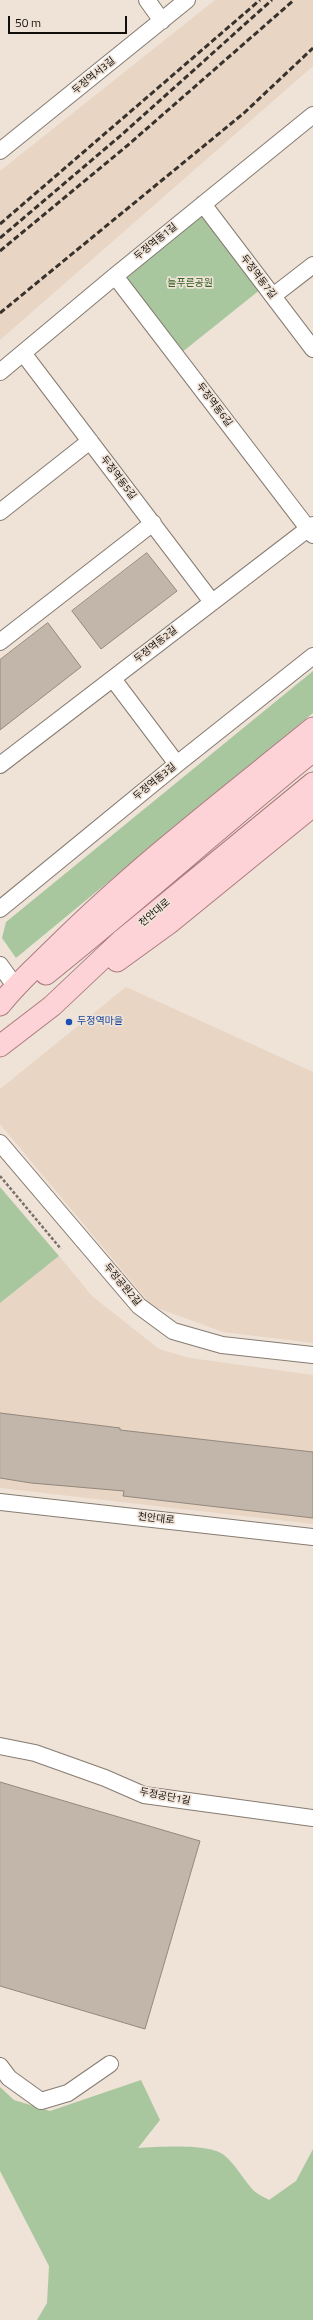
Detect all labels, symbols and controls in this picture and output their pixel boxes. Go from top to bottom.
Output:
scale bar [10,8,129,34]
text: 50 m [15,13,41,32]
street label: 두정역서3길 [70,55,118,97]
street label: 두정역동1길 [132,221,180,263]
street label: 두정역동7길 [238,253,278,301]
park label: 늘푸른공원 [167,278,213,290]
street label: 두정역동6길 [194,381,234,429]
street label: 두정역동5길 [98,454,138,502]
street label: 두정역동2길 [132,624,180,666]
street label: 두정역동3길 [131,761,179,803]
street label: 천안대로 [137,897,173,929]
place label: 두정역마을 [77,1016,123,1028]
marker: 두정역마을 [64,1017,74,1027]
street label: 두정공원2길 [101,1261,143,1309]
street label: 천안대로 [137,1511,175,1527]
street label: 두정공단1길 [139,1786,191,1808]

